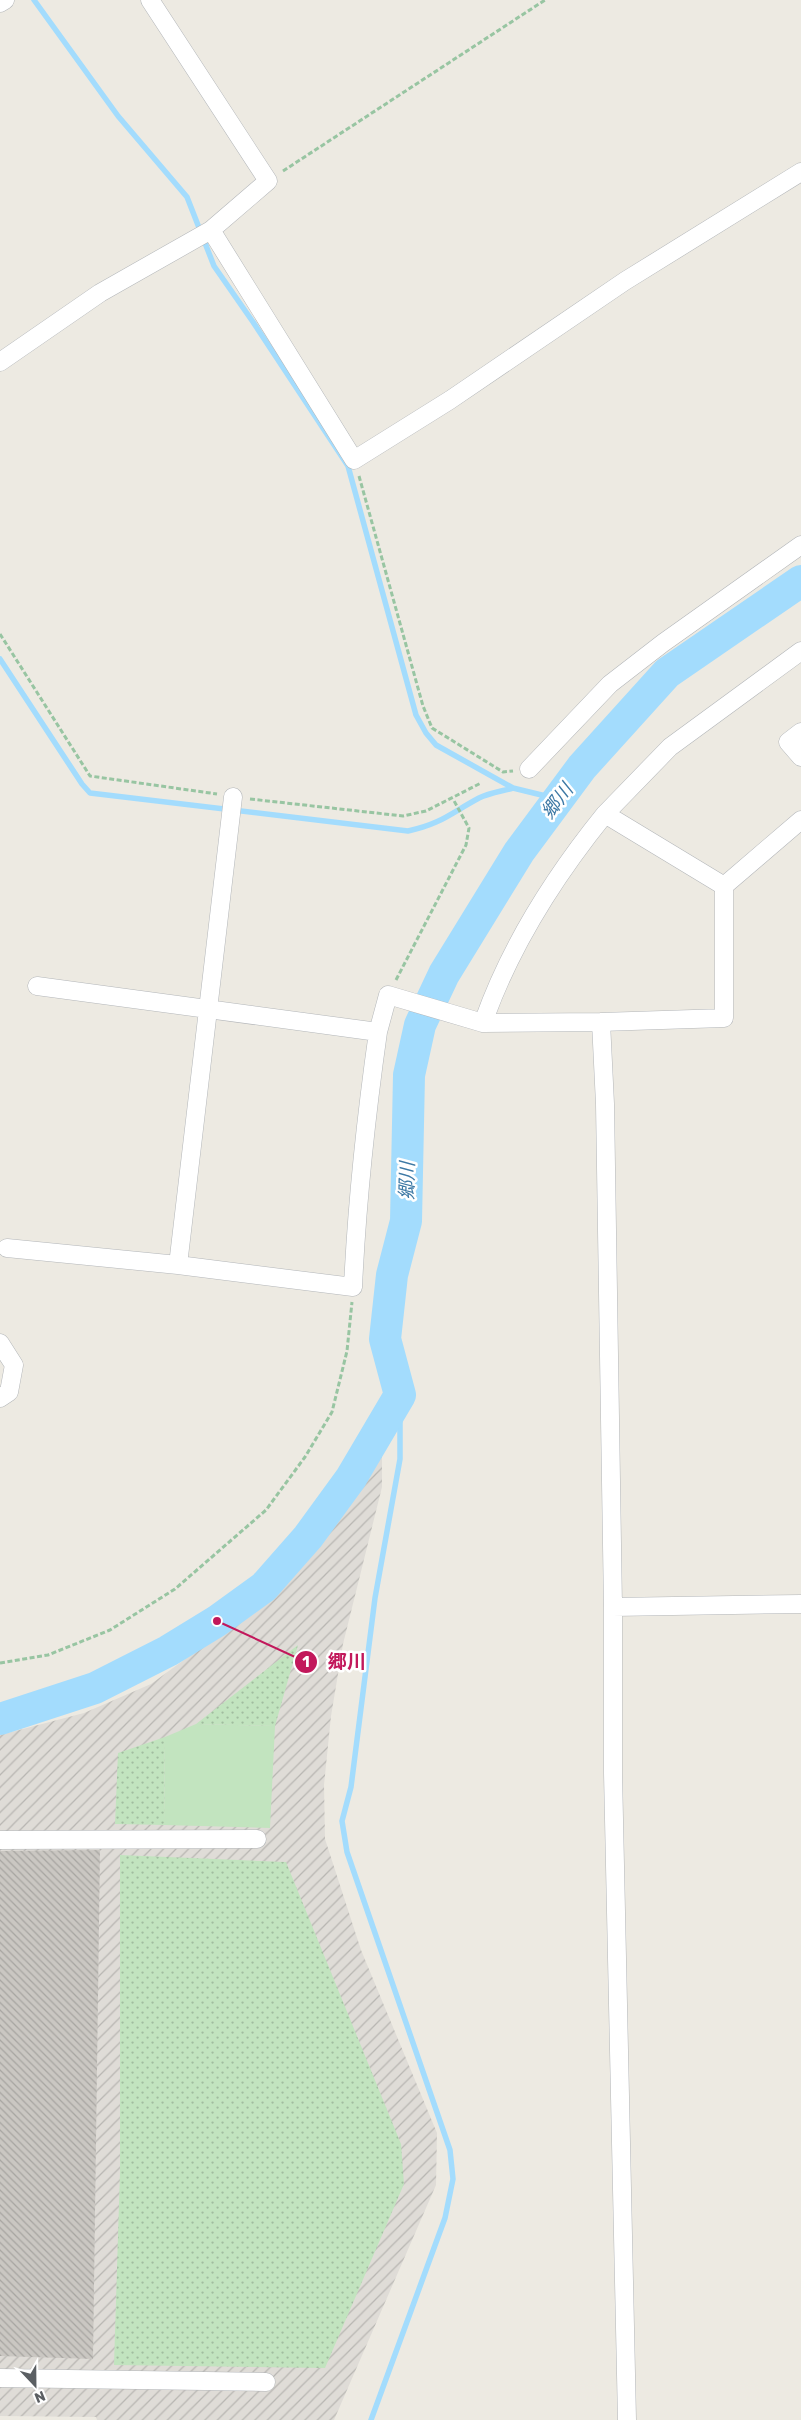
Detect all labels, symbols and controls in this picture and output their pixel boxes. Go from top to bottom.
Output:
water label: 郷川 [536,777,579,823]
water label: 郷川 [395,1160,419,1200]
callout: 郷川 [293,1645,376,1679]
text: 郷川 [328,1650,366,1673]
text: 1 [302,1653,310,1671]
north arrow [10,2360,60,2410]
text: N [32,2387,48,2406]

